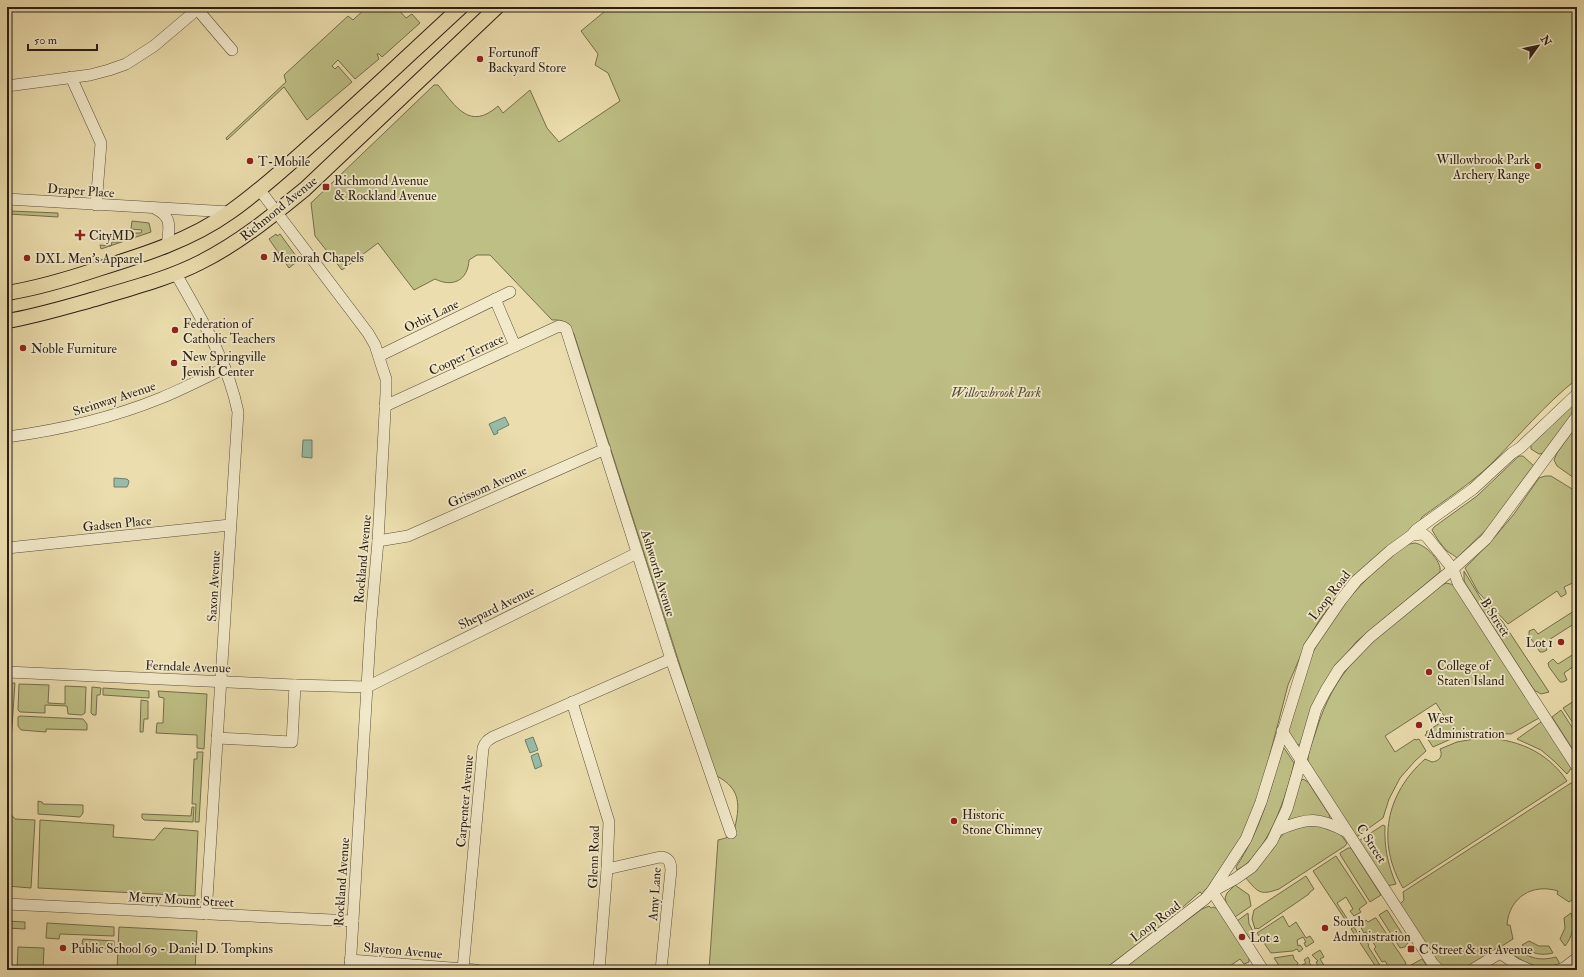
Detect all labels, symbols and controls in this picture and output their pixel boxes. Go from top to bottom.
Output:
scale bar [28,26,97,52]
north arrow [1518,26,1558,66]
text: N [1537,32,1555,49]
text: 50 m [34,33,58,48]
place label: Fortunoff Backyard Store [488,45,567,77]
marker: Fortunoff Backyard Store [475,54,485,64]
place label: Willowbrook Park Archery Range [1435,152,1531,184]
place label: T-Mobile [258,154,311,170]
marker: T-Mobile [245,156,255,166]
marker: Willowbrook Park Archery Range [1533,161,1543,171]
street label: Richmond Avenue [237,172,321,245]
place label: Richmond Avenue & Rockland Avenue [334,173,437,204]
street label: Draper Place [47,181,116,202]
marker: Richmond Avenue & Rockland Avenue [321,182,331,192]
place label: CityMD [89,228,135,245]
marker: CityMD [74,229,86,241]
place label: Menorah Chapels [272,250,364,267]
place label: DXL Men's Apparel [35,251,143,268]
marker: Menorah Chapels [259,252,269,262]
marker: DXL Men's Apparel [22,253,32,263]
street label: Orbit Lane [401,296,462,336]
place label: Federation of Catholic Teachers [183,316,276,347]
marker: Federation of Catholic Teachers [170,325,180,335]
street label: Cooper Terrace [426,330,507,380]
place label: Noble Furniture [31,341,118,357]
marker: Noble Furniture [18,343,28,353]
place label: New Springville Jewish Center [181,349,267,380]
marker: New Springville Jewish Center [169,358,179,368]
street label: Steinway Avenue [71,378,159,421]
park label: Willowbrook Park [951,385,1041,401]
street label: Grissom Avenue [445,462,530,511]
street label: Gadsen Place [82,512,153,536]
street label: Rockland Avenue [351,513,375,604]
street label: Ashworth Avenue [637,527,679,619]
street label: Saxon Avenue [204,549,224,622]
street label: Loop Road [1305,567,1355,624]
street label: Shepard Avenue [456,582,538,634]
street label: B Street [1477,595,1513,640]
place label: Lot 1 [1526,635,1553,651]
marker: Lot 1 [1556,637,1566,647]
street label: Ferndale Avenue [145,658,232,677]
place label: College of Staten Island [1437,658,1505,689]
marker: College of Staten Island [1424,667,1434,677]
place label: West Administration [1426,711,1505,742]
marker: West Administration [1414,720,1424,730]
street label: Carpenter Avenue [453,753,478,848]
place label: Historic Stone Chimney [962,807,1043,839]
marker: Historic Stone Chimney [949,816,959,826]
street label: C Street [1353,821,1390,866]
street label: Glenn Road [585,825,603,889]
street label: Rockland Avenue [331,837,353,927]
street label: Amy Lane [645,866,666,922]
street label: Merry Mount Street [127,889,234,912]
street label: Loop Road [1127,897,1185,947]
place label: South Administration [1332,914,1411,945]
marker: South Administration [1320,923,1330,933]
place label: Lot 2 [1250,930,1280,946]
marker: Lot 2 [1237,932,1247,942]
street label: Slayton Avenue [363,940,444,963]
place label: Public School 69 - Daniel D. Tompkins [71,941,273,958]
place label: C Street & 1st Avenue [1419,942,1533,958]
marker: Public School 69 - Daniel D. Tompkins [58,943,68,953]
marker: C Street & 1st Avenue [1406,944,1416,954]

